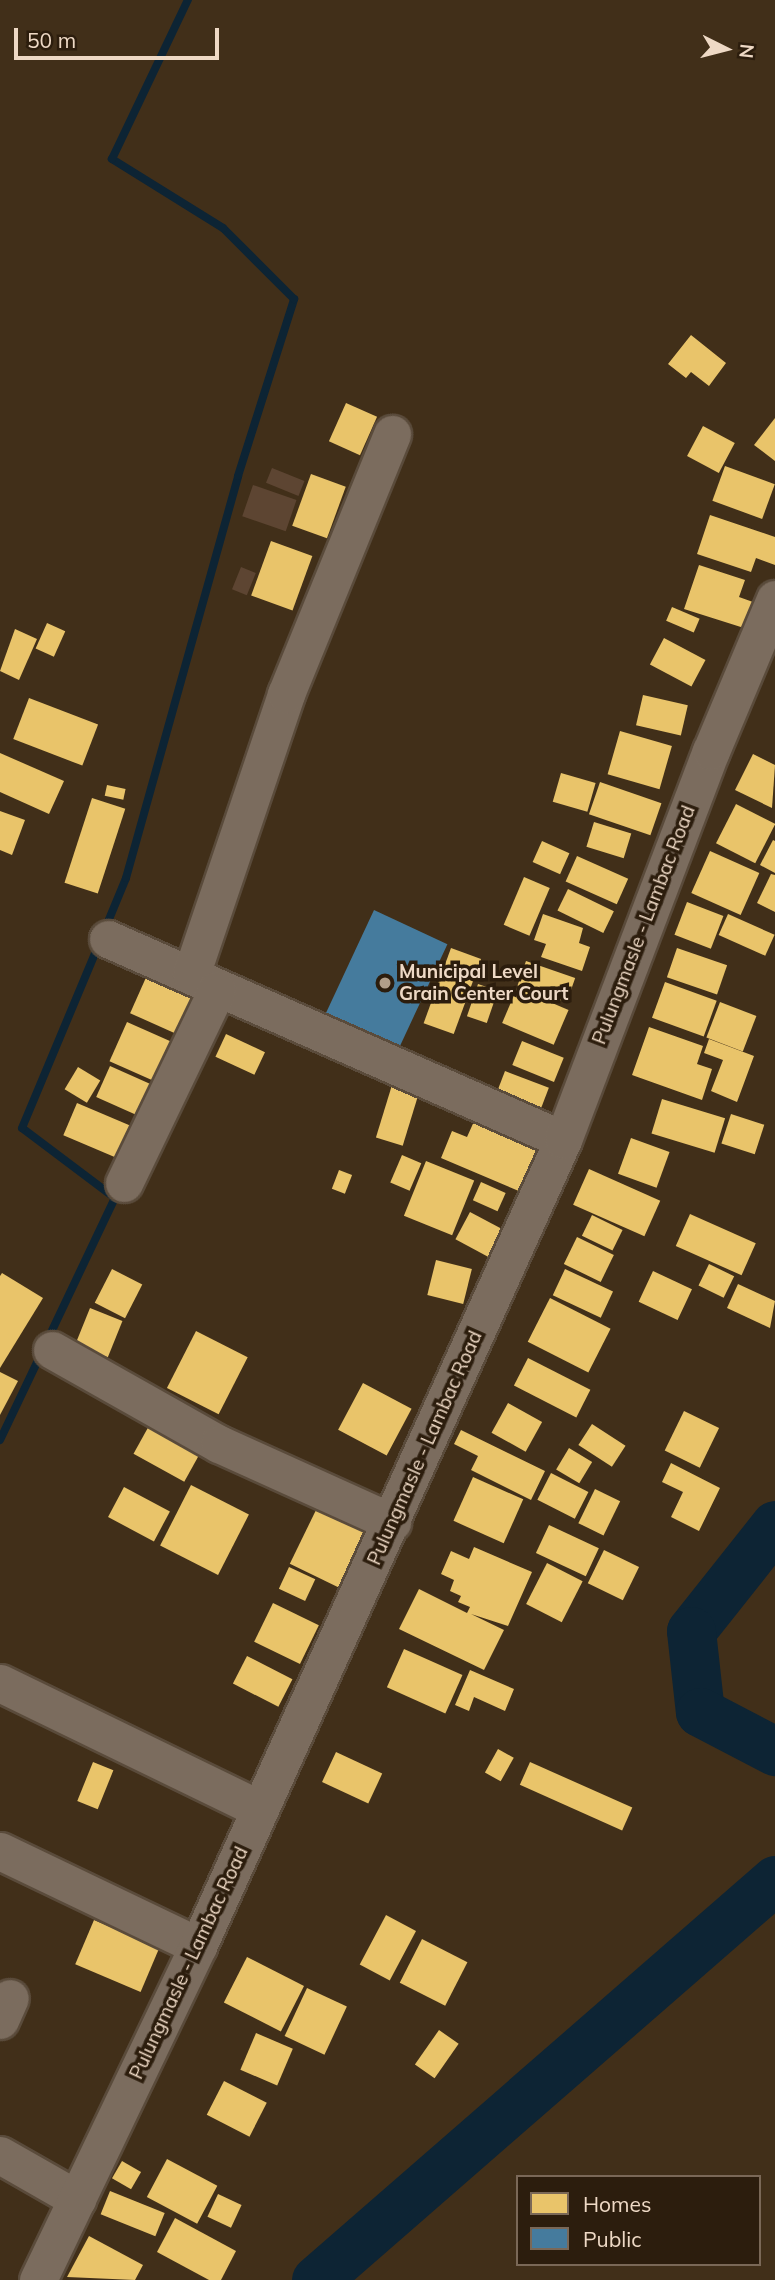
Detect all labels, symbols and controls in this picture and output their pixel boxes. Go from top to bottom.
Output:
scale bar [18,14,222,58]
north arrow [691,14,761,84]
text: 50 m [27,27,76,53]
text: N [734,43,760,60]
street label: Pulungmasle - Lambac Road [588,802,700,1048]
place label: Municipal Level Grain Center Court [399,961,568,1005]
marker: Municipal Level Grain Center Court [377,975,393,991]
street label: Pulungmasle - Lambac Road [363,1327,487,1569]
street label: Pulungmasle - Lambac Road [125,1843,253,2083]
legend [516,2175,761,2266]
text: Homes [583,2191,651,2217]
text: Public [583,2226,642,2252]

